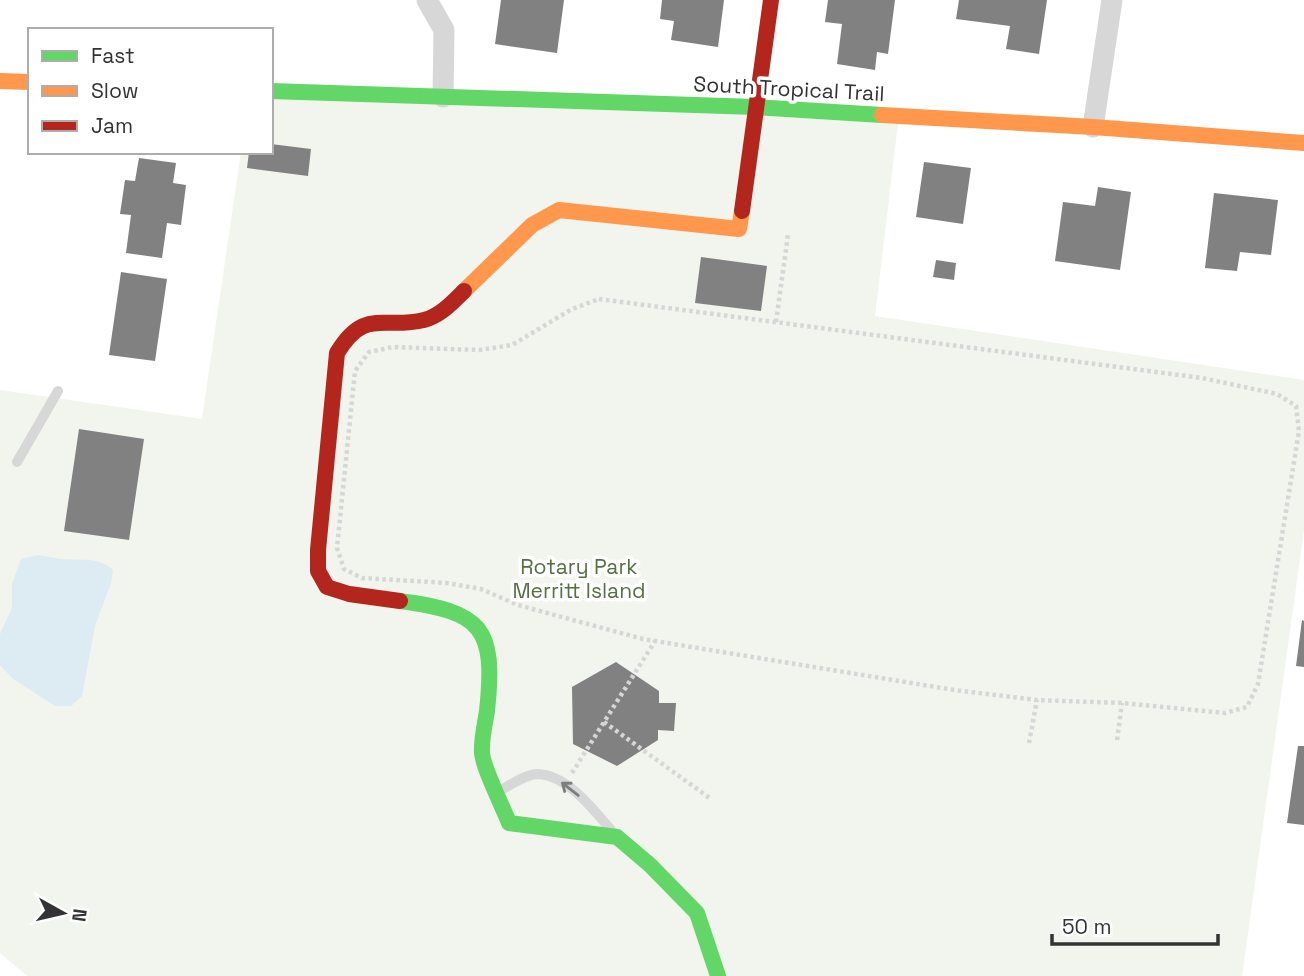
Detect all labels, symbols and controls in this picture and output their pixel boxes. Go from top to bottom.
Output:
legend [28,28,273,154]
text: Fast [91,42,135,69]
street label: South Tropical Trail [693,70,885,107]
text: Slow [91,77,139,104]
text: Jam [91,112,133,139]
park label: Rotary Park Merritt Island [512,553,646,604]
one-way arrow [561,781,580,796]
north arrow [28,878,98,948]
scale bar [1052,902,1218,946]
text: N [66,907,93,923]
text: 50 m [1062,913,1112,940]

